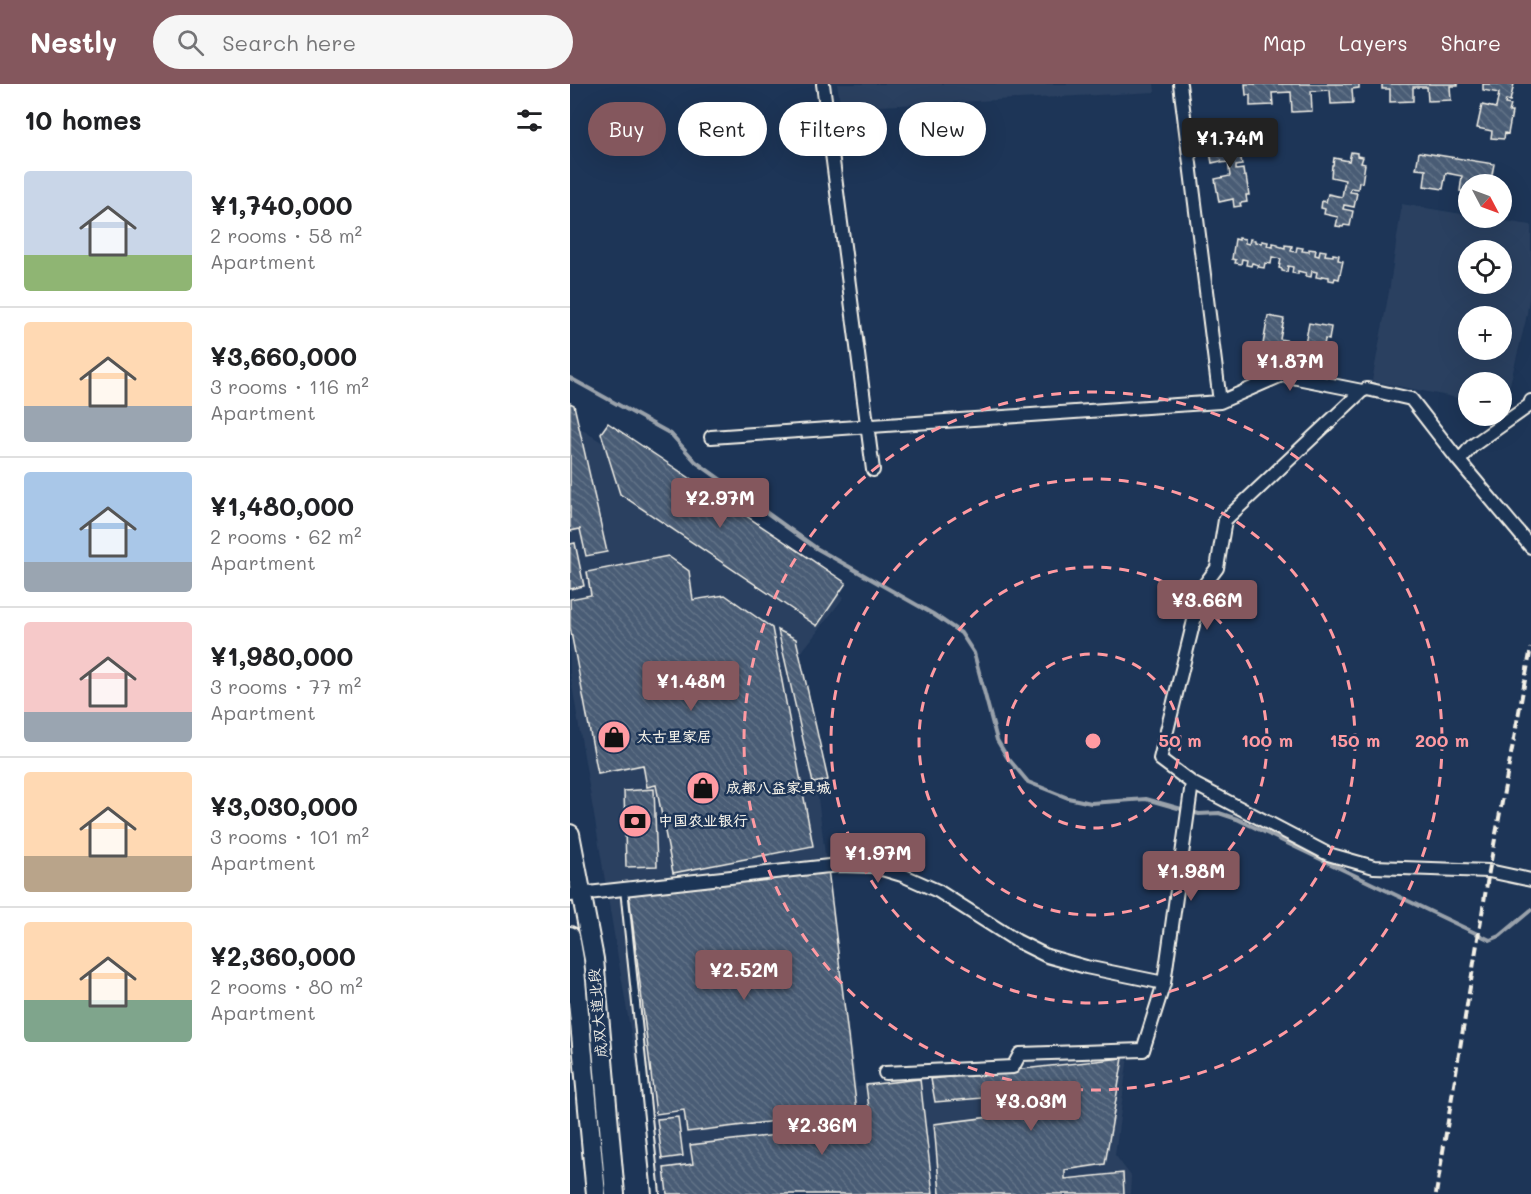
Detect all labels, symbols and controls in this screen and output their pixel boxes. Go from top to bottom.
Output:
search box [153,15,573,69]
text: Nestly [30,24,117,60]
icon: search [174,26,207,59]
text: Search here [222,28,356,57]
text: Map [1263,29,1306,56]
text: Layers [1339,29,1408,56]
text: Share [1441,29,1501,56]
chip: Buy [588,102,666,156]
chip: Rent [678,102,767,156]
chip: Filters [779,102,887,156]
chip: New [899,102,986,156]
text: 10 homes [24,103,142,137]
icon: filters [513,104,546,137]
pin: ¥1.74M [1181,118,1279,169]
text: ¥1.74M [1196,124,1264,150]
north arrow [1458,174,1512,228]
map controls [1458,174,1512,426]
text: ¥1,740,000 [210,188,352,222]
icon: home [72,195,144,267]
text: 2 rooms · 58 m² [210,222,362,248]
button: locate [1458,240,1512,294]
text: Apartment [210,248,316,274]
button: + [1458,306,1512,360]
text: ¥3,660,000 [210,339,357,373]
pin: ¥1.87M [1241,341,1339,392]
icon: home [72,346,144,418]
text: ¥1.87M [1256,347,1324,373]
button: − [1458,372,1512,426]
text: 3 rooms · 116 m² [210,373,369,399]
text: Apartment [210,399,316,425]
pin: ¥2.97M [671,478,769,529]
text: ¥2.97M [685,484,755,510]
text: ¥1,480,000 [210,489,354,523]
icon: home [72,496,144,568]
text: 2 rooms · 62 m² [210,523,362,549]
text: Apartment [210,549,316,575]
pin: ¥3.66M [1158,580,1256,631]
text: ¥3.66M [1171,586,1243,612]
text: ¥1,980,000 [210,639,353,673]
icon: home [72,646,144,718]
pin: ¥1.48M [642,661,740,712]
text: ¥1.48M [656,667,726,693]
text: 3 rooms · 77 m² [210,673,361,699]
text: Apartment [210,699,316,725]
shop icon: 太古里家居 [596,719,632,755]
place label: 太古里家居 [637,726,712,746]
text: 50 m [1159,728,1201,752]
text: 100 m [1241,728,1293,752]
text: 150 m [1330,728,1380,752]
text: 200 m [1415,728,1469,752]
centre of rings [1083,731,1103,751]
shop icon: 成都八益家具城 [685,770,721,806]
place label: 成都八益家具城 [726,777,831,797]
text: ¥3,030,000 [210,789,358,823]
icon: home [72,796,144,868]
bank icon: 中国农业银行 [617,803,653,839]
place label: 中国农业银行 [658,810,748,830]
text: 3 rooms · 101 m² [210,823,369,849]
pin: ¥1.97M [829,833,927,884]
text: ¥1.97M [844,839,912,865]
text: Apartment [210,849,316,875]
pin: ¥1.98M [1142,851,1240,902]
text: ¥1.98M [1157,857,1225,883]
text: ¥2,360,000 [210,939,356,973]
icon: home [72,946,144,1018]
pin: ¥2.52M [695,950,793,1001]
text: ¥2.52M [709,956,779,982]
street label: 成双大道北段 [583,967,611,1059]
text: 2 rooms · 80 m² [210,973,363,999]
text: Apartment [210,999,316,1025]
pin: ¥3.03M [982,1081,1080,1132]
text: ¥3.03M [995,1087,1067,1113]
pin: ¥2.36M [773,1105,871,1156]
text: ¥2.36M [787,1111,857,1137]

